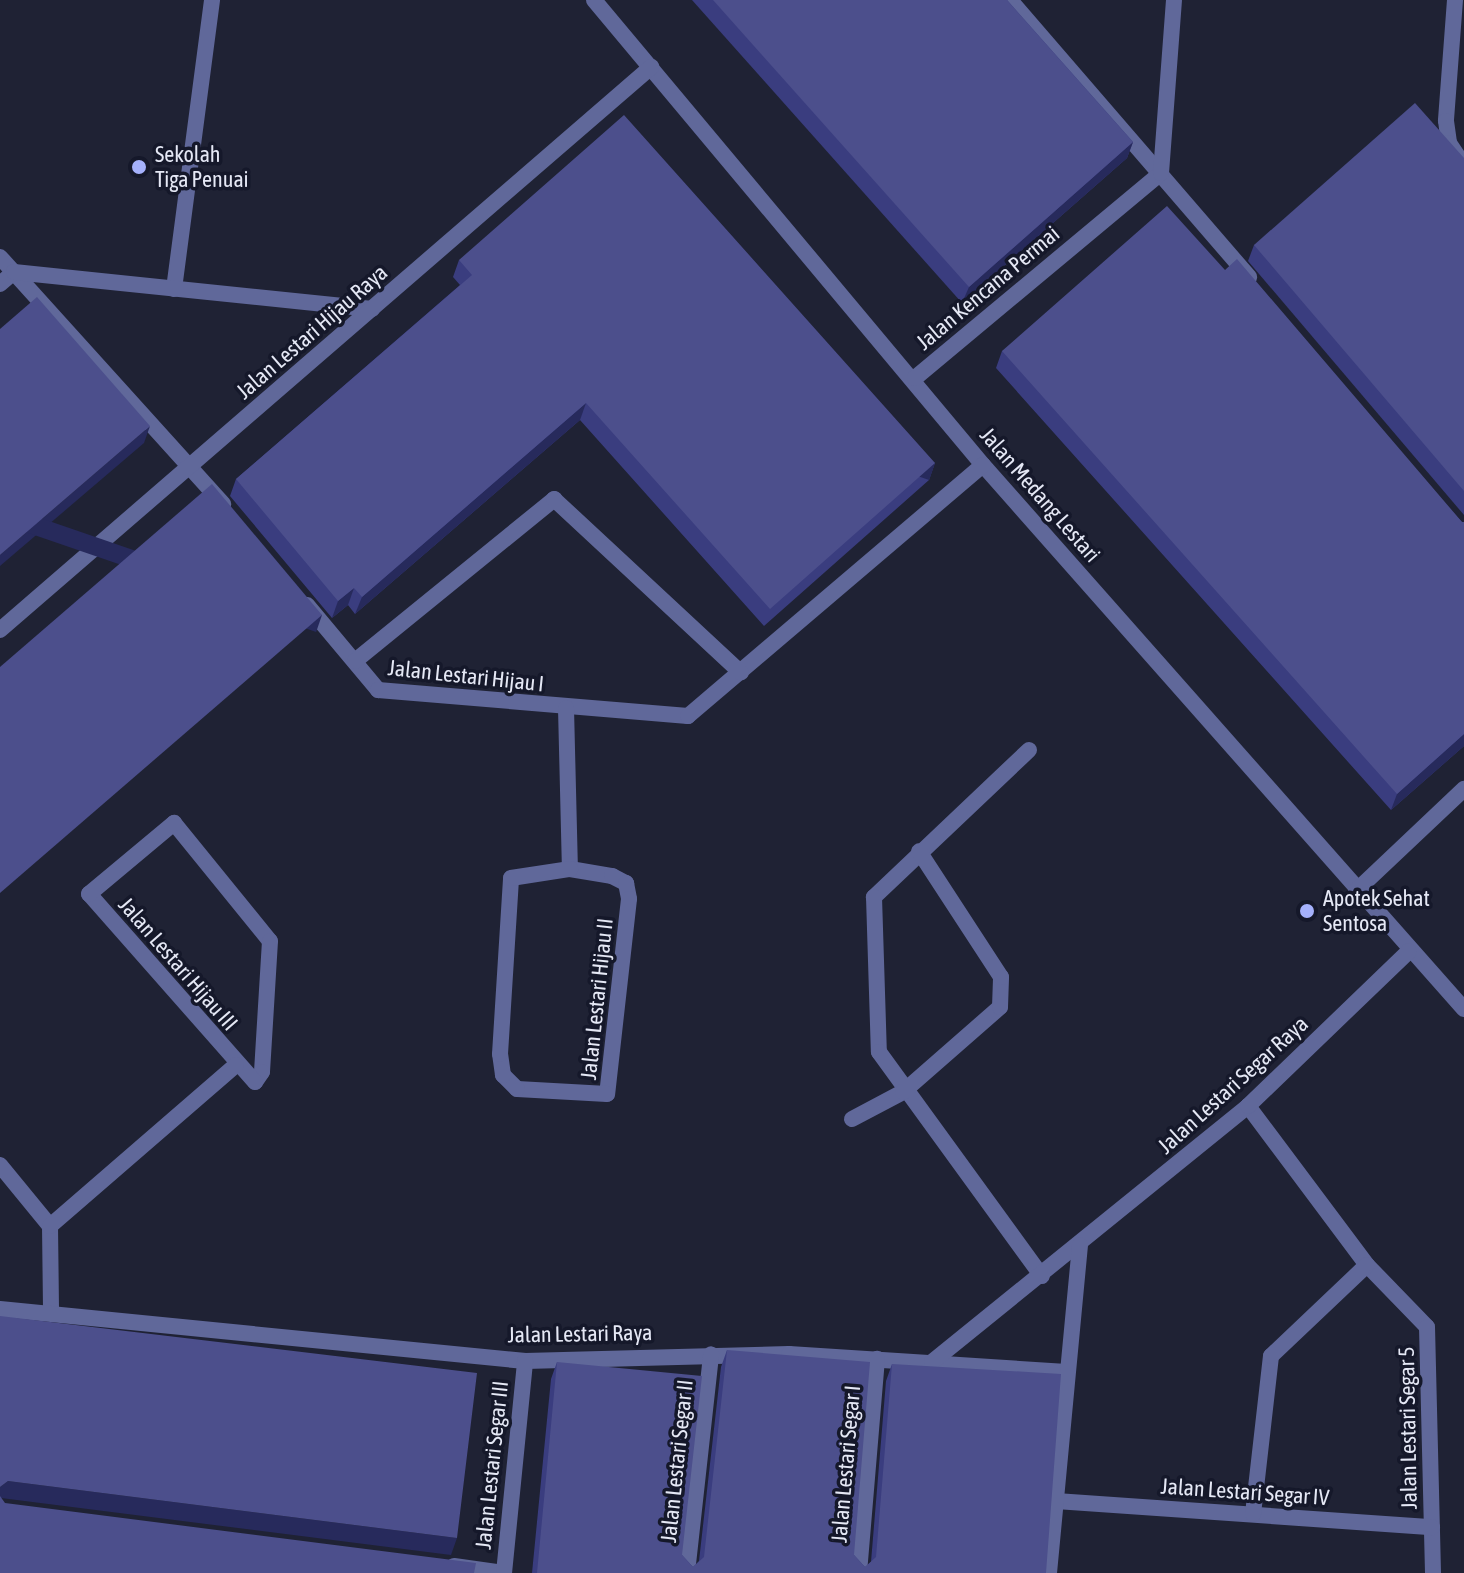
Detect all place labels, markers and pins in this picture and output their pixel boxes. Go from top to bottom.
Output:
place label: Sekolah Tiga Penuai [155,141,249,192]
marker: Sekolah Tiga Penuai [130,158,148,176]
place label: Apotek Sehat Sentosa [1323,885,1430,936]
marker: Apotek Sehat Sentosa [1298,902,1316,920]

